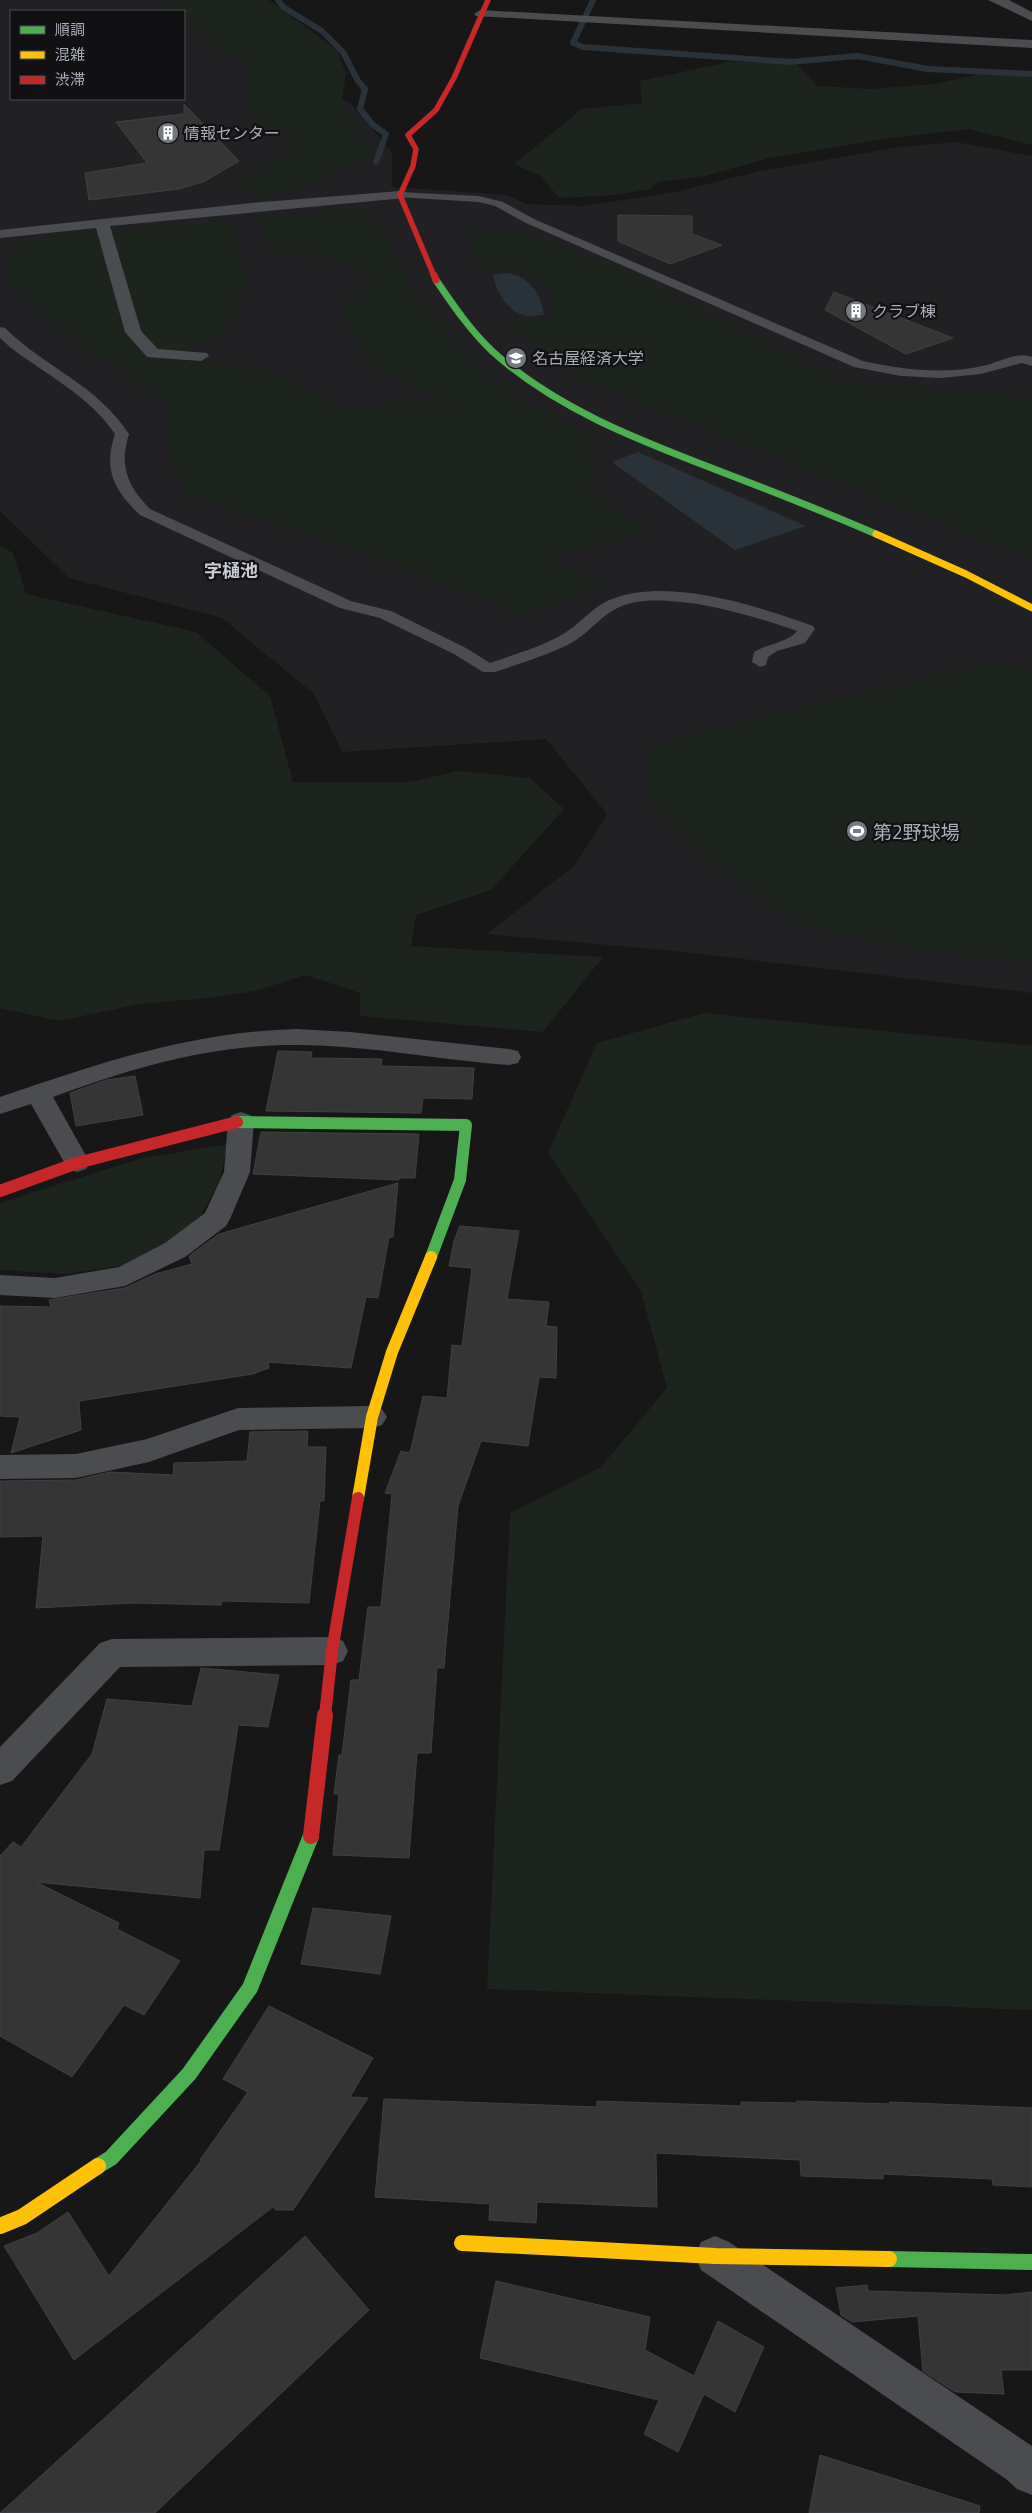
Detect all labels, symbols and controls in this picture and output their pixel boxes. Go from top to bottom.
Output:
legend [10,10,185,100]
text: 順調 [55,18,85,41]
text: 混雑 [55,43,85,66]
text: 渋滞 [55,68,85,91]
building icon: 情報センター [156,121,180,145]
place label: 情報センター [184,121,280,145]
building icon: クラブ棟 [844,299,868,323]
place label: クラブ棟 [872,299,936,323]
school or university icon: 名古屋経済大学 [504,346,528,370]
place label: 名古屋経済大学 [532,346,644,370]
district label: 字樋池 [204,557,258,584]
place label: 第2野球場 [873,817,960,846]
sports icon: 第2野球場 [845,819,869,843]

